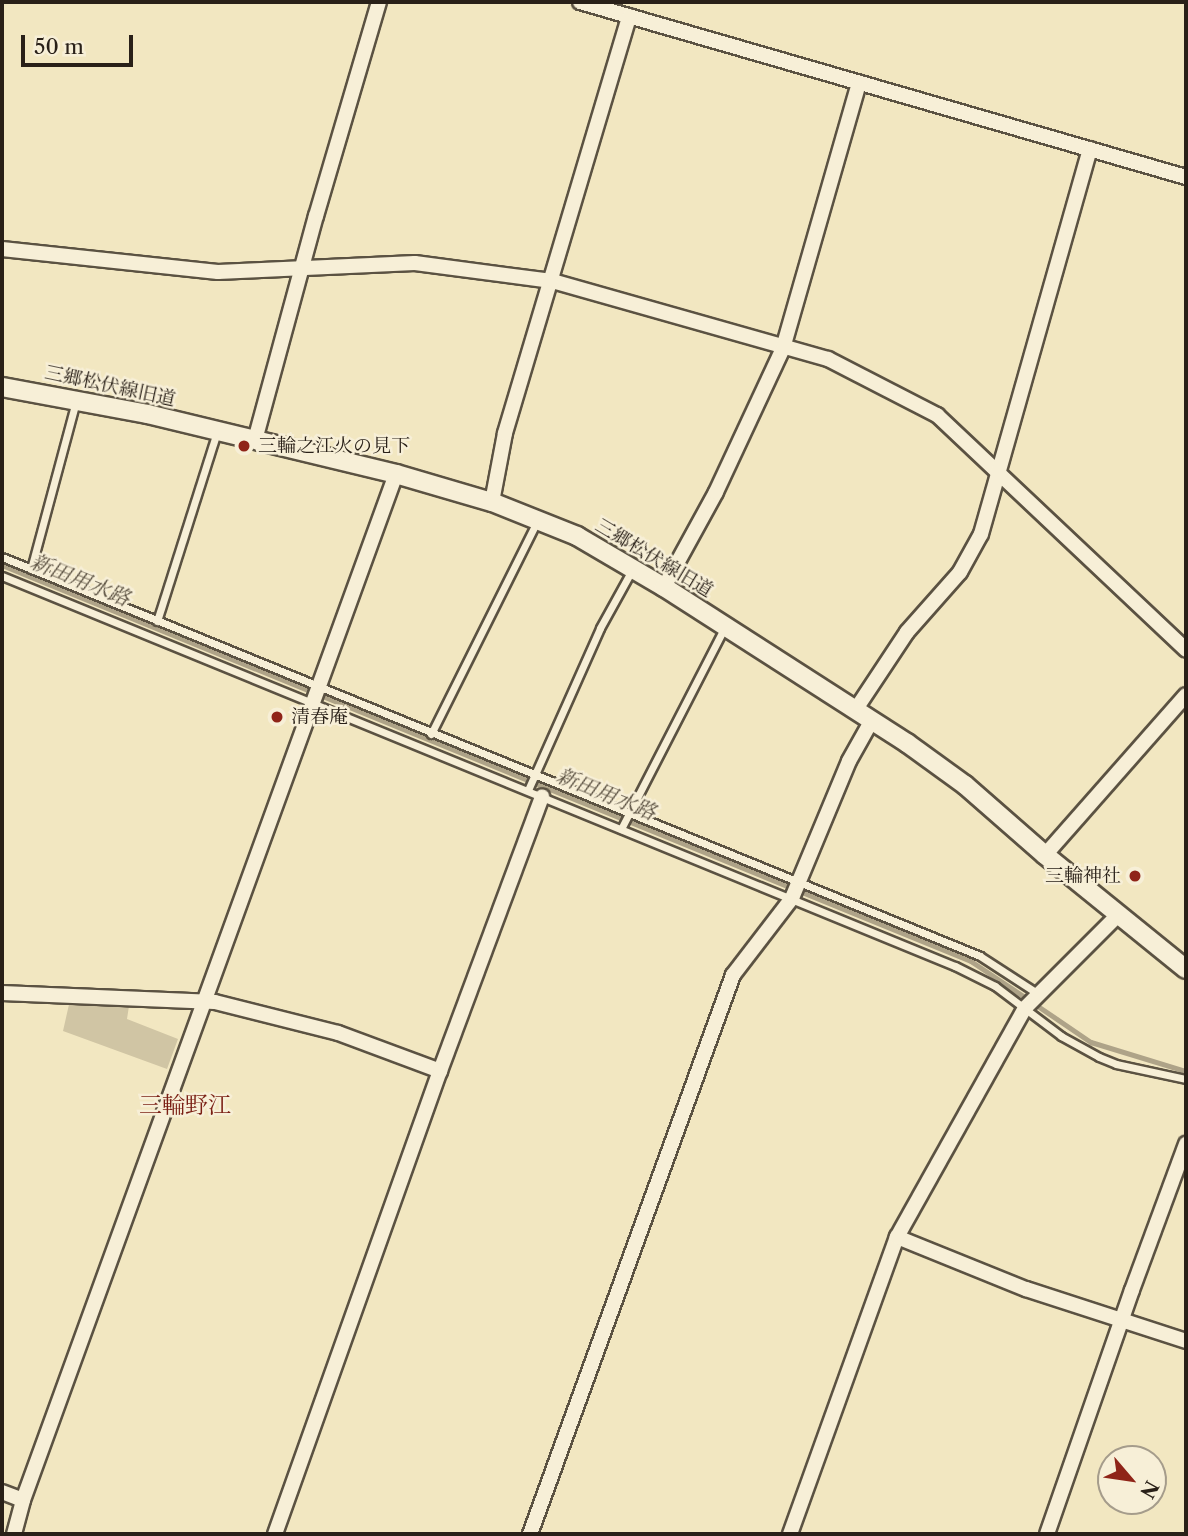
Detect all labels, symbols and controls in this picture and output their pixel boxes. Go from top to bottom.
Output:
scale bar [24,21,136,65]
text: 50 m [34,34,84,59]
street label: 三郷松伏線旧道 [43,361,177,411]
place label: 三輪之江火の見下 [258,435,410,457]
marker: 三輪之江火の見下 [236,438,252,454]
street label: 三郷松伏線旧道 [591,514,717,602]
water label: 新田用水路 [27,549,133,611]
place label: 清春庵 [291,706,348,728]
marker: 清春庵 [269,709,285,725]
water label: 新田用水路 [553,763,659,825]
place label: 三輪神社 [1045,865,1121,887]
marker: 三輪神社 [1127,868,1143,884]
district label: 三輪野江 [139,1091,231,1119]
north arrow [1097,1445,1167,1515]
text: N [1135,1477,1163,1502]

